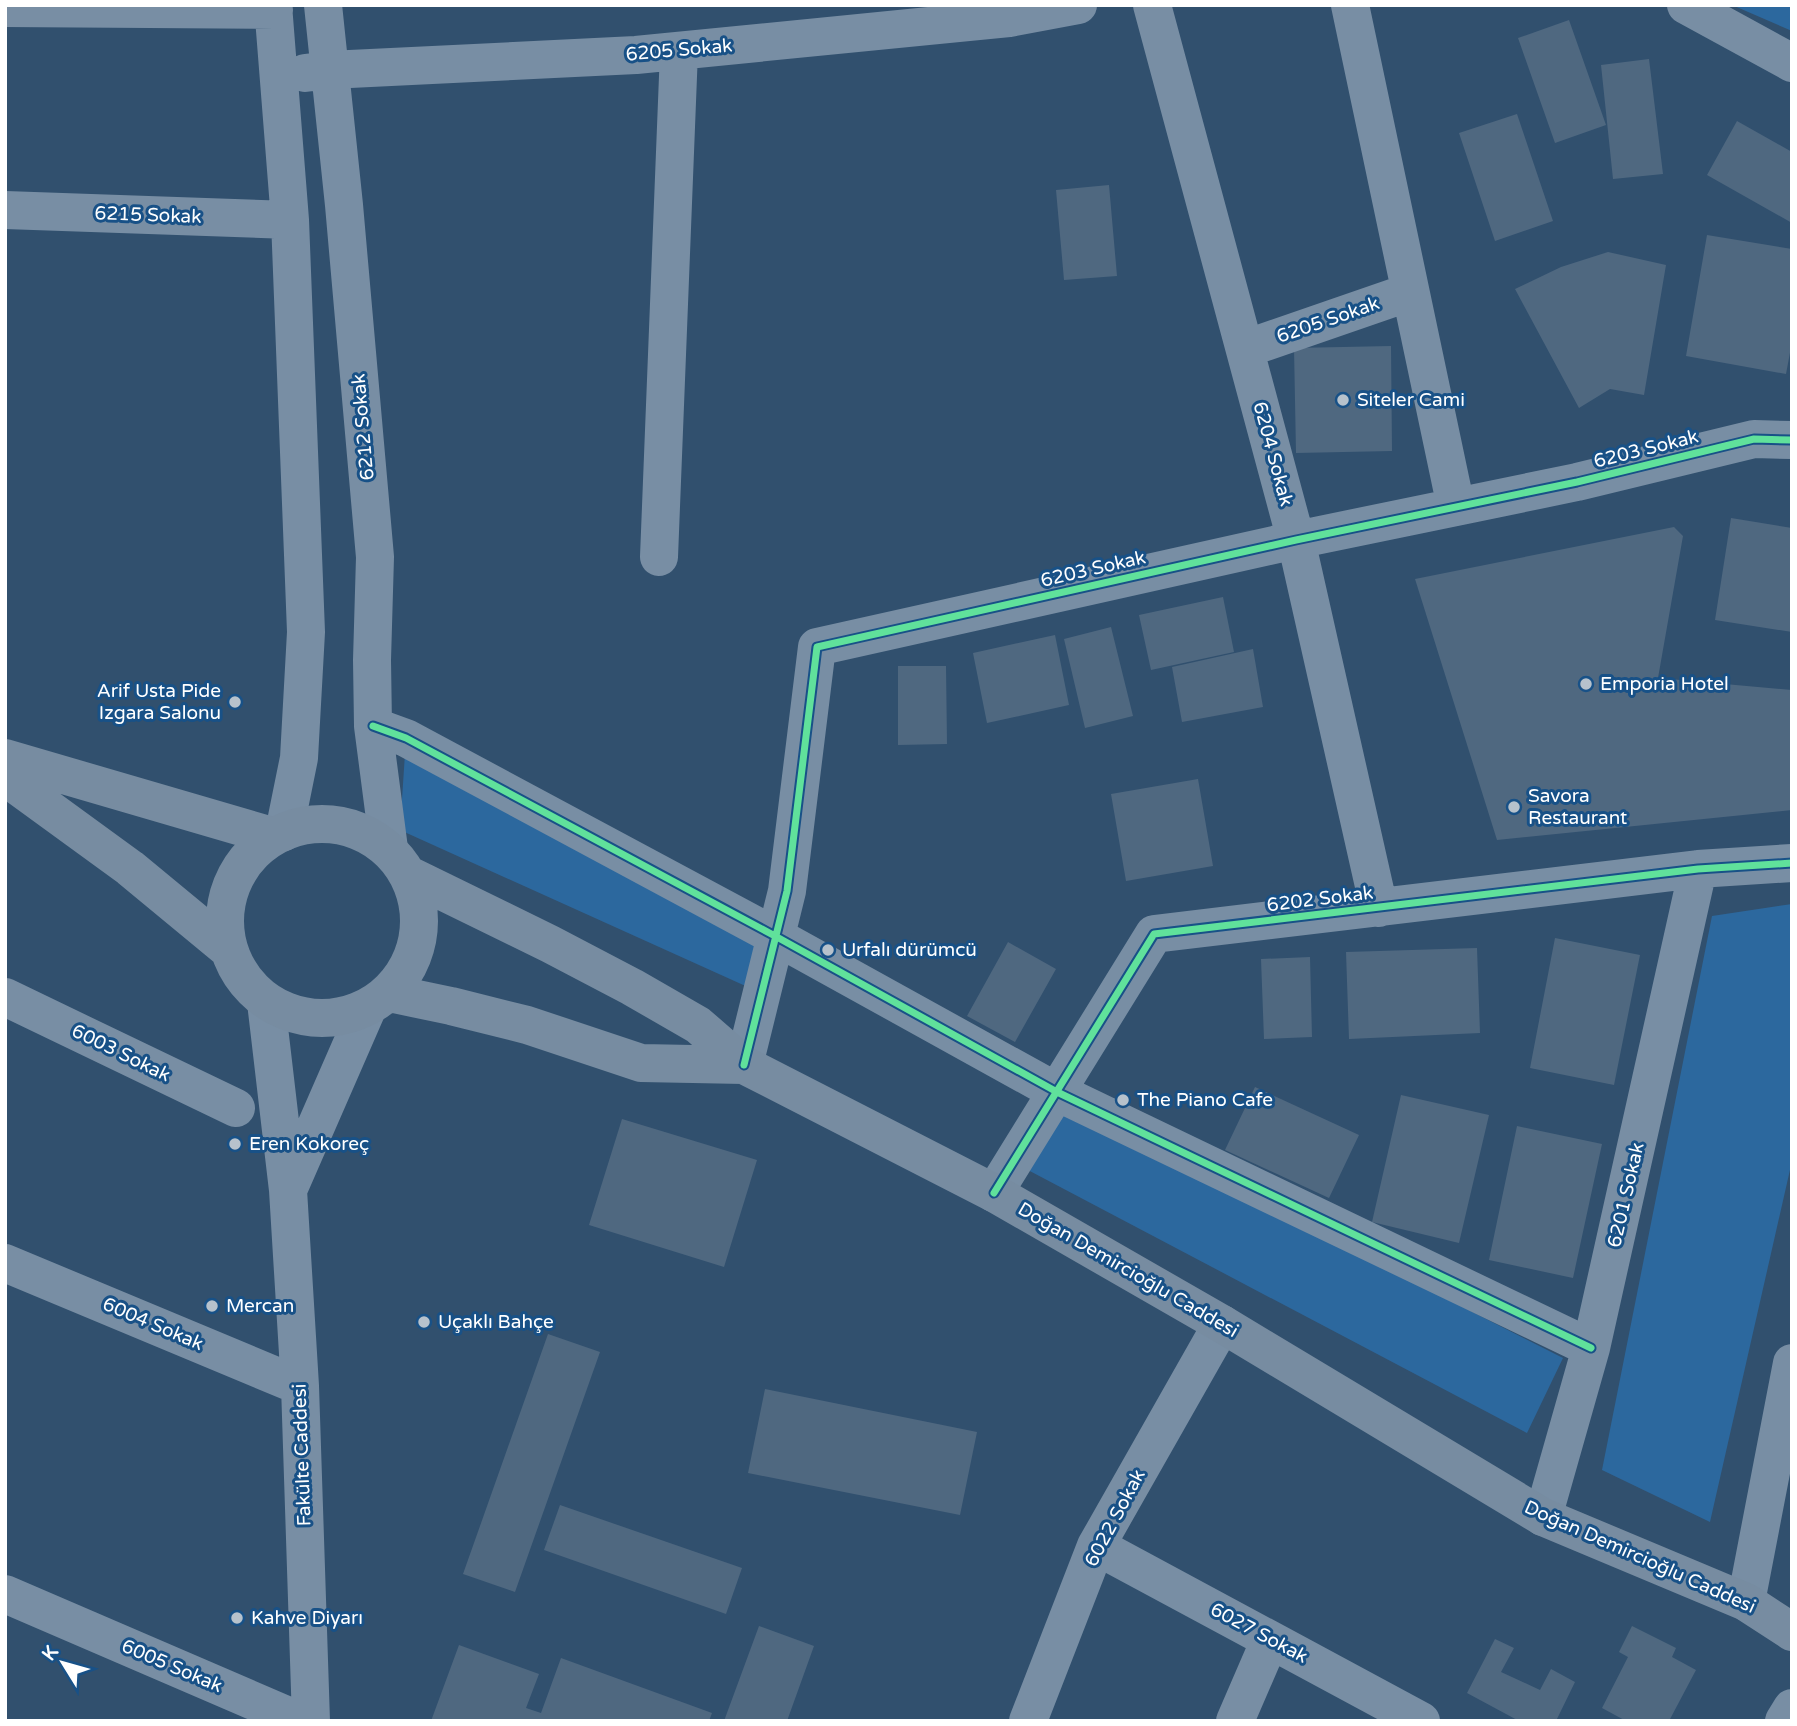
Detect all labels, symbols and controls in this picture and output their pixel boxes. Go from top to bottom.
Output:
street label: 6205 Sokak [625,34,733,66]
street label: 6215 Sokak [94,202,202,228]
street label: 6205 Sokak [1274,292,1382,348]
street label: 6212 Sokak [347,373,379,481]
place label: Siteler Cami [1357,389,1465,411]
marker: Siteler Cami [1335,392,1351,408]
street label: 6204 Sokak [1249,399,1297,509]
street label: 6203 Sokak [1591,425,1701,473]
street label: 6203 Sokak [1038,546,1148,592]
place label: Emporia Hotel [1600,673,1729,695]
marker: Emporia Hotel [1578,676,1594,692]
place label: Arif Usta Pide Izgara Salonu [97,680,221,724]
marker: Arif Usta Pide Izgara Salonu [227,694,243,710]
place label: Savora Restaurant [1528,785,1627,829]
marker: Savora Restaurant [1506,799,1522,815]
street label: 6202 Sokak [1265,882,1375,916]
place label: Urfalı dürümcü [842,939,977,961]
marker: Urfalı dürümcü [820,942,836,958]
street label: 6003 Sokak [68,1020,174,1086]
place label: The Piano Cafe [1137,1089,1273,1111]
marker: The Piano Cafe [1115,1092,1131,1108]
place label: Eren Kokoreç [249,1133,369,1155]
marker: Eren Kokoreç [227,1136,243,1152]
street label: 6201 Sokak [1603,1140,1649,1250]
street label: Doğan Demircioğlu Caddesi [1014,1198,1242,1342]
street label: 6004 Sokak [99,1293,207,1355]
place label: Mercan [226,1295,294,1317]
marker: Mercan [204,1298,220,1314]
place label: Uçaklı Bahçe [438,1311,554,1333]
marker: Uçaklı Bahçe [416,1314,432,1330]
street label: Fakülte Caddesi [289,1383,315,1527]
street label: 6022 Sokak [1080,1466,1150,1570]
street label: Doğan Demircioğlu Caddesi [1521,1496,1759,1618]
street label: 6027 Sokak [1207,1598,1311,1668]
place label: Kahve Diyarı [251,1607,363,1629]
marker: Kahve Diyarı [229,1610,245,1626]
north arrow [28,1628,98,1698]
street label: 6005 Sokak [118,1635,226,1697]
text: K [38,1641,63,1665]

